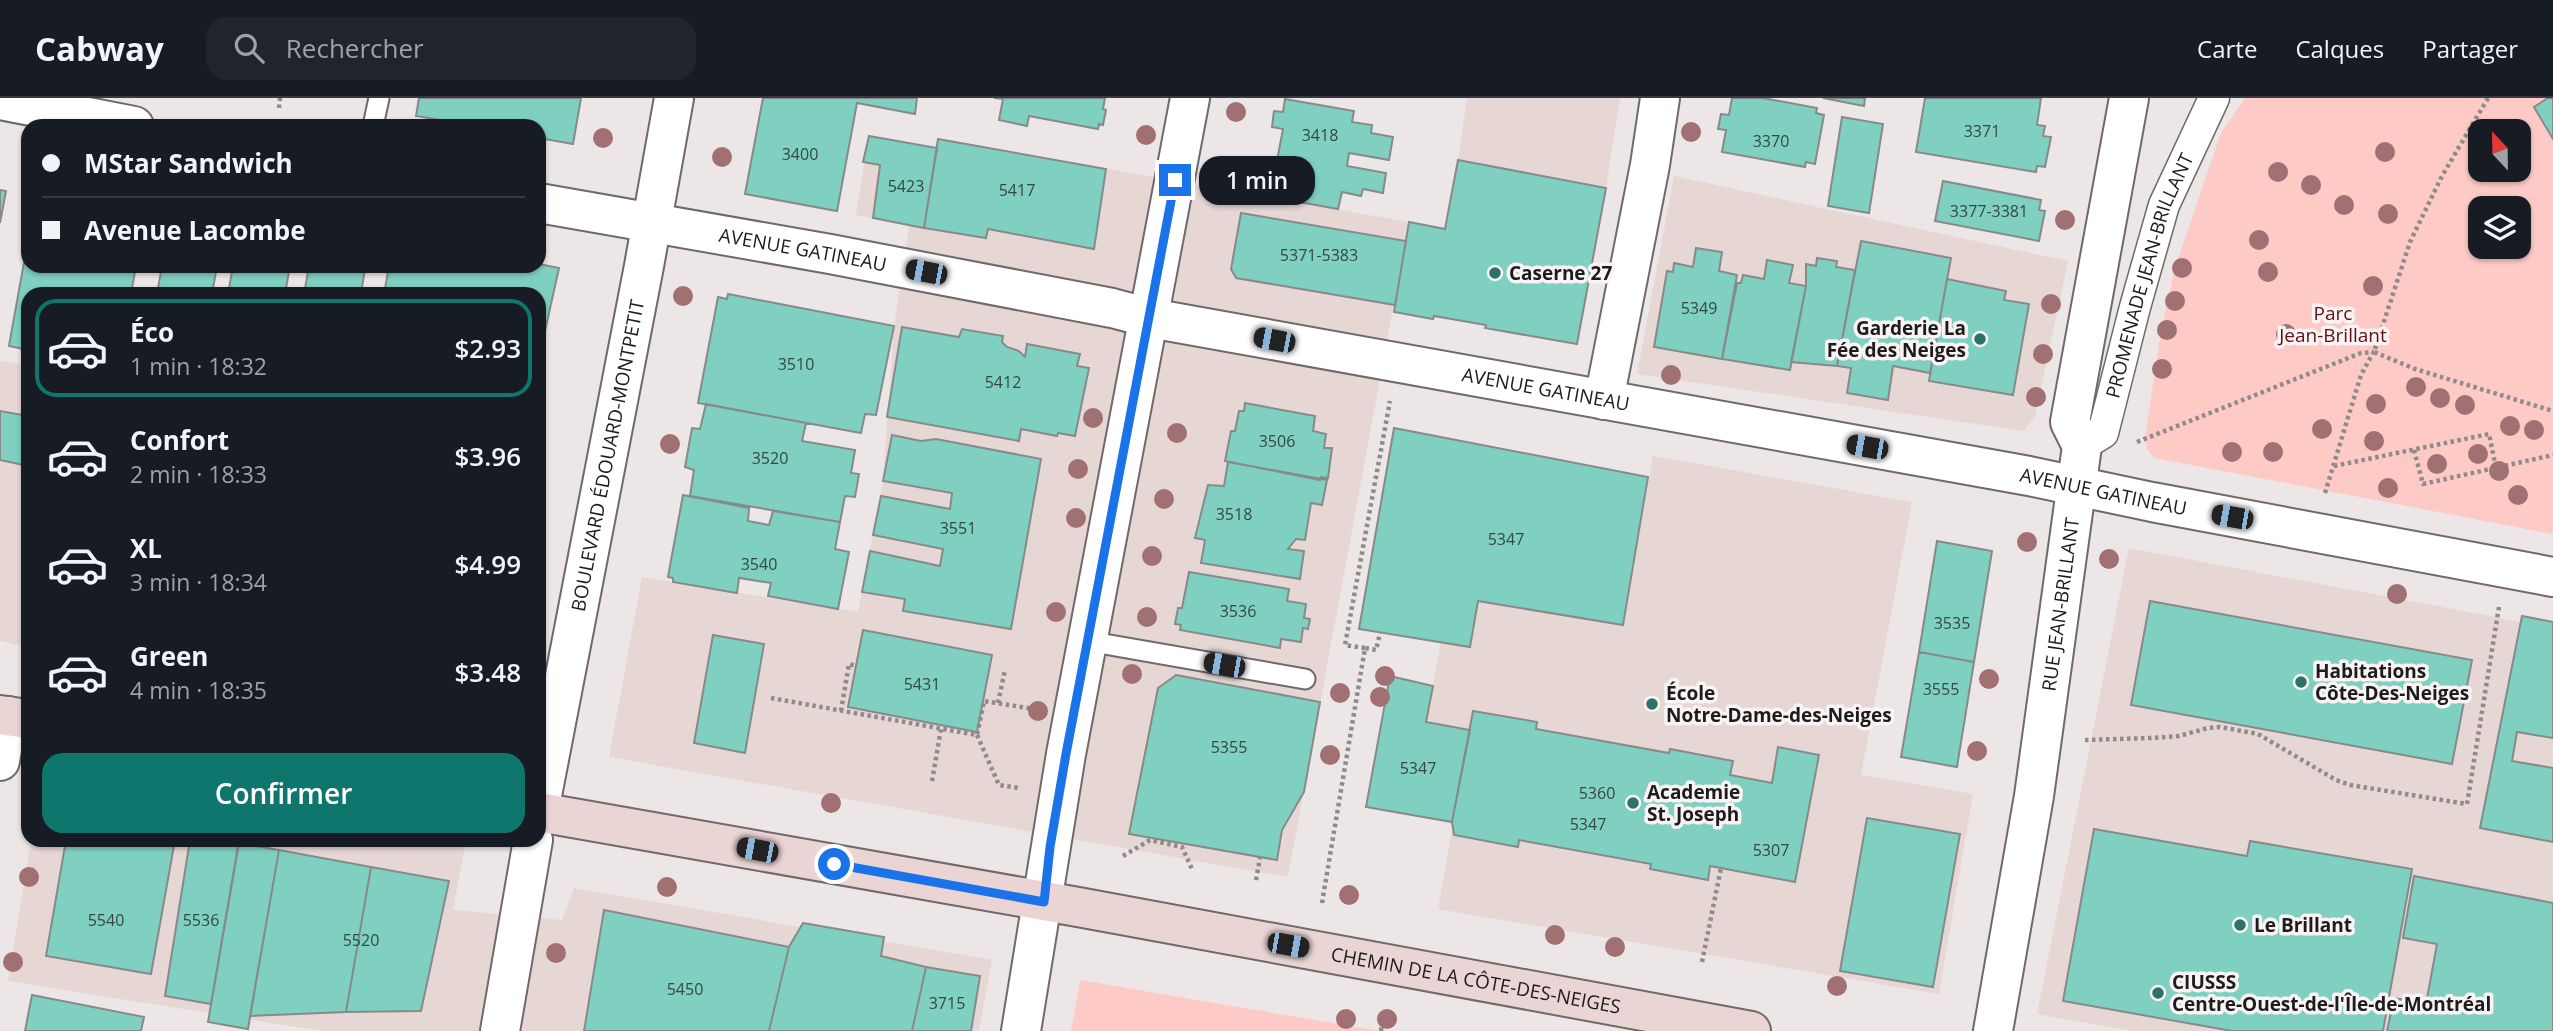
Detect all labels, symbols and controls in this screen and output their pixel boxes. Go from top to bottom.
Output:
search box [206,17,696,80]
text: Cabway [35,26,164,71]
icon: search [230,29,268,67]
text: Rechercher [286,30,424,66]
text: Carte [2197,32,2257,65]
text: Calques [2295,32,2384,65]
text: Partager [2422,32,2518,65]
north arrow [2468,119,2530,182]
map controls [2468,119,2531,259]
house number: 3371 [1964,120,2000,142]
house number: 3418 [1302,124,1338,146]
house number: 3370 [1753,130,1789,152]
house number: 3400 [782,143,818,165]
text: MStar Sandwich [84,145,293,181]
street label: PROMENADE JEAN-BRILLANT [2099,148,2200,401]
callout: 1 min [1200,155,1315,204]
route end [1159,164,1191,196]
text: 1 min [1226,164,1288,196]
house number: 5423 [888,175,924,197]
house number: 5417 [999,179,1035,201]
button: layers [2468,196,2531,259]
house number: 3377-3381 [1950,200,2028,222]
text: Avenue Lacombe [84,212,306,248]
street label: AVENUE GATINEAU [717,222,889,278]
house number: 5371-5383 [1280,244,1358,266]
car [904,258,949,286]
place label: Caserne 27 [1509,260,1612,286]
marker: Caserne 27 [1487,265,1503,281]
street label: BOULEVARD ÉDOUARD-MONTPETIT [565,297,650,614]
house number: 5349 [1681,297,1717,319]
park label: Parc Jean-Brillant [2277,300,2387,348]
text: Éco [130,314,174,350]
place label: Garderie La Fée des Neiges [1827,315,1966,363]
icon: car [46,317,109,380]
car [1252,326,1297,354]
text: $2.93 [454,330,521,366]
marker: Garderie La Fée des Neiges [1972,331,1988,347]
text: 1 min · 18:32 [130,350,267,382]
house number: 3510 [778,353,814,375]
street label: AVENUE GATINEAU [1460,361,1632,417]
house number: 5412 [985,371,1021,393]
text: Confort [130,422,229,458]
icon: car [46,425,109,488]
house number: 3506 [1259,430,1295,452]
car [1845,433,1890,461]
text: $3.96 [454,438,521,474]
house number: 3520 [752,447,788,469]
text: 2 min · 18:33 [130,458,267,490]
street label: AVENUE GATINEAU [2018,462,2189,521]
house number: 3518 [1216,503,1252,525]
car [2210,503,2255,531]
street label: RUE JEAN-BRILLANT [2036,515,2085,693]
house number: 3551 [940,517,976,539]
house number: 5347 [1488,528,1524,550]
text: XL [130,530,162,566]
icon: car [46,533,109,596]
text: $4.99 [454,546,521,582]
house number: 3540 [741,553,777,575]
text: 3 min · 18:34 [130,566,267,598]
house number: 3536 [1220,600,1256,622]
house number: 3535 [1934,612,1970,634]
text: Green [130,638,208,674]
icon: car [46,641,109,704]
car [1202,651,1247,679]
text: $3.48 [454,654,521,690]
place label: Habitations Côte-Des-Neiges [2315,658,2469,706]
house number: 5431 [904,673,940,695]
text: 4 min · 18:35 [130,674,267,706]
marker: Habitations Côte-Des-Neiges [2293,674,2309,690]
house number: 3555 [1923,678,1959,700]
place label: École Notre-Dame-des-Neiges [1666,680,1892,728]
marker: École Notre-Dame-des-Neiges [1644,696,1660,712]
house number: 5355 [1211,736,1247,758]
button: Confirmer [42,753,525,833]
house number: 5347 [1400,757,1436,779]
place label: Academie St. Joseph [1647,779,1740,827]
house number: 5360 [1579,782,1615,804]
marker: Academie St. Joseph [1625,795,1641,811]
house number: 5347 [1570,813,1606,835]
car [735,836,780,864]
house number: 5307 [1753,839,1789,861]
route start [818,848,850,880]
house number: 5540 [88,909,124,931]
house number: 5536 [183,909,219,931]
place label: Le Brillant [2254,912,2352,938]
marker: Le Brillant [2232,917,2248,933]
house number: 5520 [343,929,379,951]
car [1266,931,1311,959]
street label: CHEMIN DE LA CÔTE-DES-NEIGES [1329,941,1623,1020]
place label: CIUSSS Centre-Ouest-de-l'Île-de-Montréal [2172,969,2491,1017]
house number: 5450 [667,978,703,1000]
marker: CIUSSS Centre-Ouest-de-l'Île-de-Montréal [2150,985,2166,1001]
house number: 3715 [929,992,965,1014]

